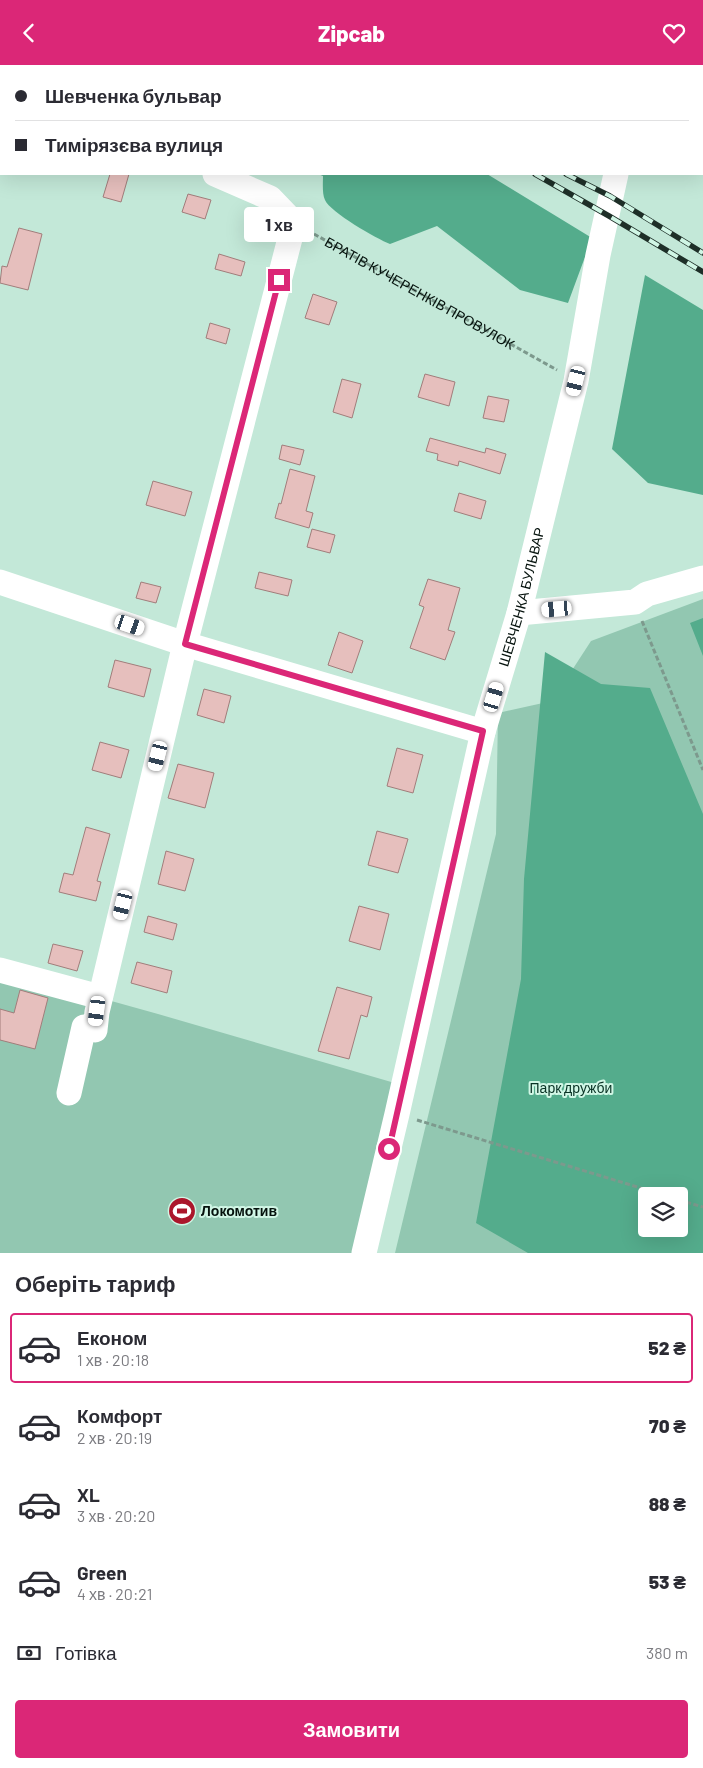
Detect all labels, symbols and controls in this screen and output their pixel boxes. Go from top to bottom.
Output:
icon: back [15,19,43,47]
icon: heart [660,19,688,47]
text: Zipcab [318,20,385,46]
text: Шевченка бульвар [45,84,222,107]
text: Тимірязєва вулиця [45,133,223,156]
callout: 1 хв [244,207,314,243]
text: 1 хв [265,215,293,234]
street label: БРАТІВ КУЧЕРЕНКІВ ПРОВУЛОК [322,233,518,353]
route end [268,269,290,291]
car [565,365,586,397]
street label: ШЕВЧЕНКА БУЛЬВАР [494,526,548,668]
car [541,600,572,618]
car [113,613,146,637]
car [482,680,505,714]
car [147,740,168,772]
car [112,889,133,921]
car [87,995,106,1027]
park label: Парк дружби [530,1079,612,1096]
route start [378,1138,400,1160]
map controls [638,1187,688,1237]
button: layers [638,1187,688,1237]
sports icon: Локомотив [167,1196,197,1226]
place label: Локомотив [201,1202,277,1219]
text: Оберіть тариф [15,1270,175,1296]
icon: car [17,1326,62,1371]
text: Економ [77,1326,147,1349]
text: 52 ₴ [648,1336,686,1359]
text: 1 хв · 20:18 [77,1350,149,1369]
icon: car [17,1404,62,1449]
text: Комфорт [77,1404,162,1427]
text: 70 ₴ [649,1414,686,1437]
text: 2 хв · 20:19 [77,1428,152,1447]
icon: car [17,1482,62,1527]
text: XL [77,1483,100,1506]
text: 88 ₴ [649,1492,686,1515]
text: 3 хв · 20:20 [77,1506,155,1525]
icon: car [17,1560,62,1605]
text: Green [77,1561,127,1584]
text: 53 ₴ [649,1570,686,1593]
text: 4 хв · 20:21 [77,1584,152,1603]
icon: cash [15,1639,43,1667]
text: Готівка [55,1641,116,1664]
text: 380 m [646,1643,688,1662]
button: Замовити [15,1700,688,1758]

